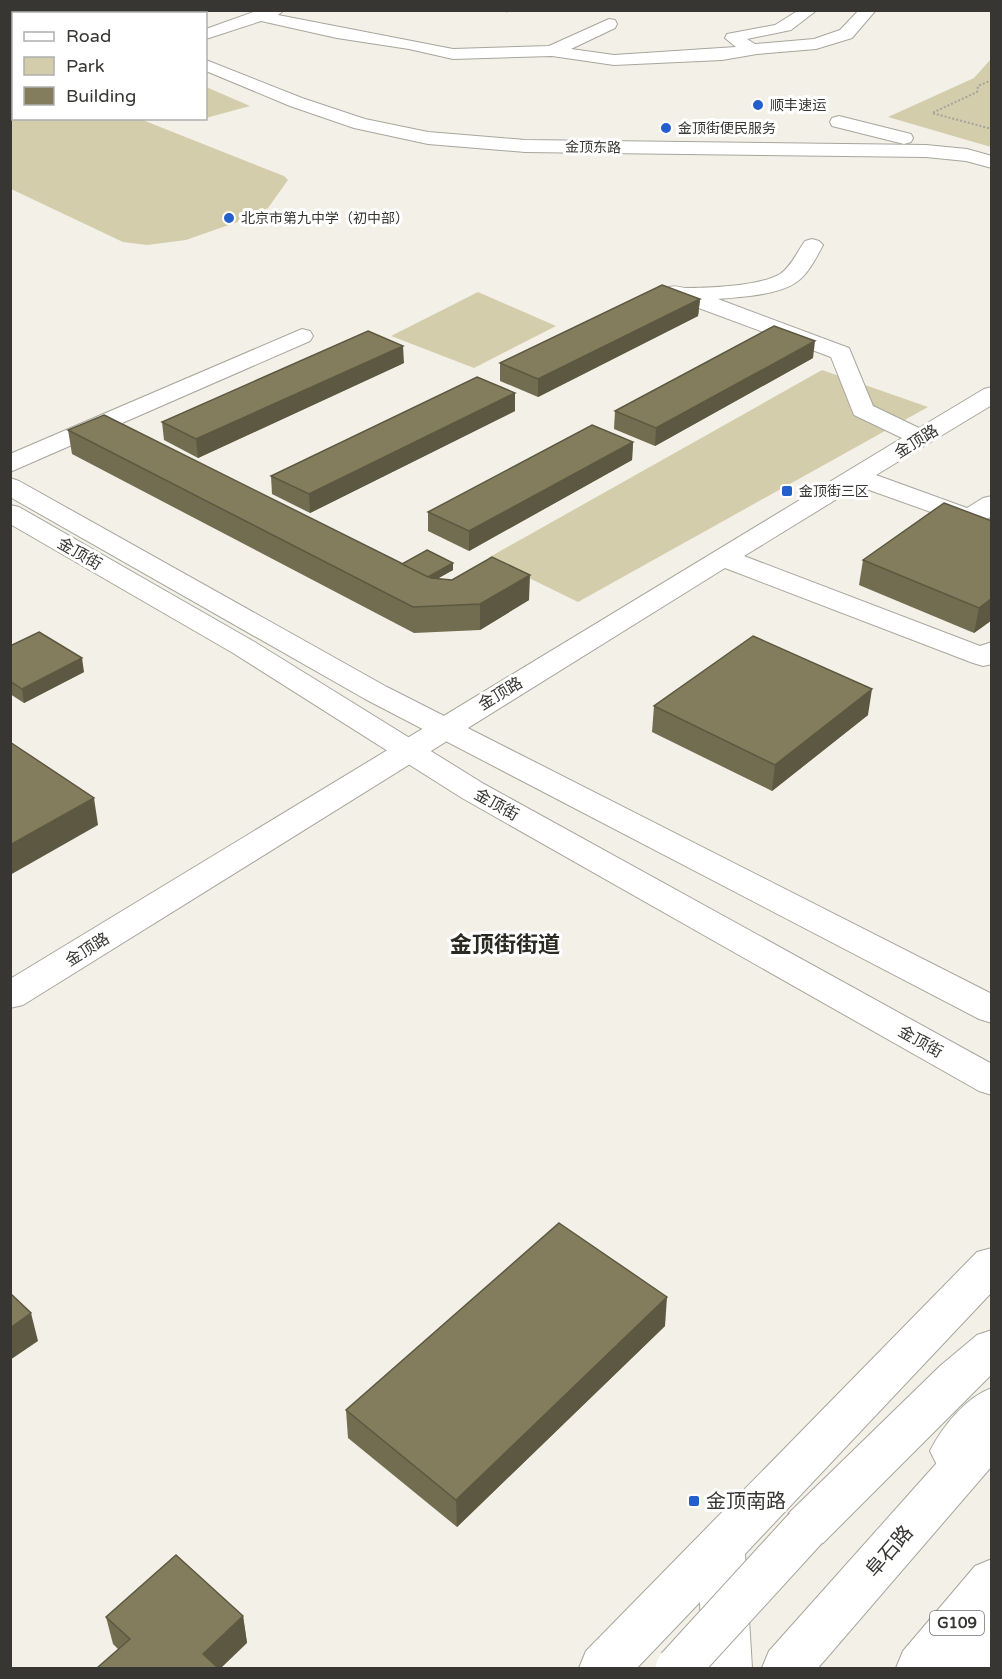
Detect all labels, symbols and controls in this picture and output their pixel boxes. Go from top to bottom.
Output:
legend [12,12,207,120]
text: Road [66,25,111,47]
text: Park [66,55,105,77]
text: Building [66,85,136,107]
place label: 顺丰速运 [770,97,826,114]
marker: 顺丰速运 [751,98,765,112]
place label: 金顶街便民服务 [678,120,776,137]
marker: 金顶街便民服务 [659,121,673,135]
street label: 金顶东路 [565,139,621,156]
place label: 北京市第九中学（初中部） [241,210,409,227]
marker: 北京市第九中学（初中部） [222,211,236,225]
street label: 金顶路 [891,421,942,463]
place label: 金顶街三区 [799,483,869,500]
marker: 金顶街三区 [780,484,794,498]
street label: 金顶街 [54,533,105,575]
street label: 金顶路 [475,673,526,715]
street label: 金顶街 [471,784,522,825]
street label: 金顶路 [62,929,113,971]
district label: 金顶街街道 [450,932,560,958]
street label: 金顶街 [895,1021,946,1062]
place label: 金顶南路 [706,1490,786,1514]
marker: 金顶南路 [687,1494,701,1508]
street label: 阜石路 [861,1521,918,1582]
road number: G109 [930,1611,984,1635]

